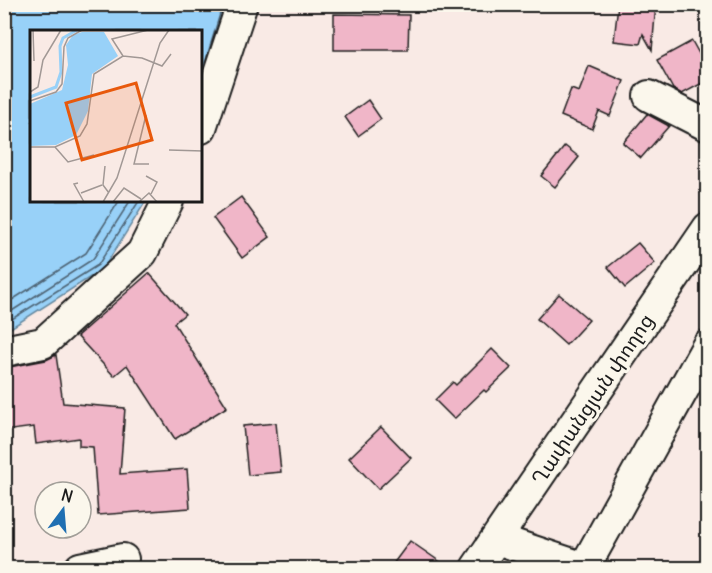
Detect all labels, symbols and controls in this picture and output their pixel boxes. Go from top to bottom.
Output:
inset map [30,30,202,202]
street label: Ղափանցյան փողոց [525,309,659,489]
north arrow [33,480,93,540]
text: N [59,484,75,507]

